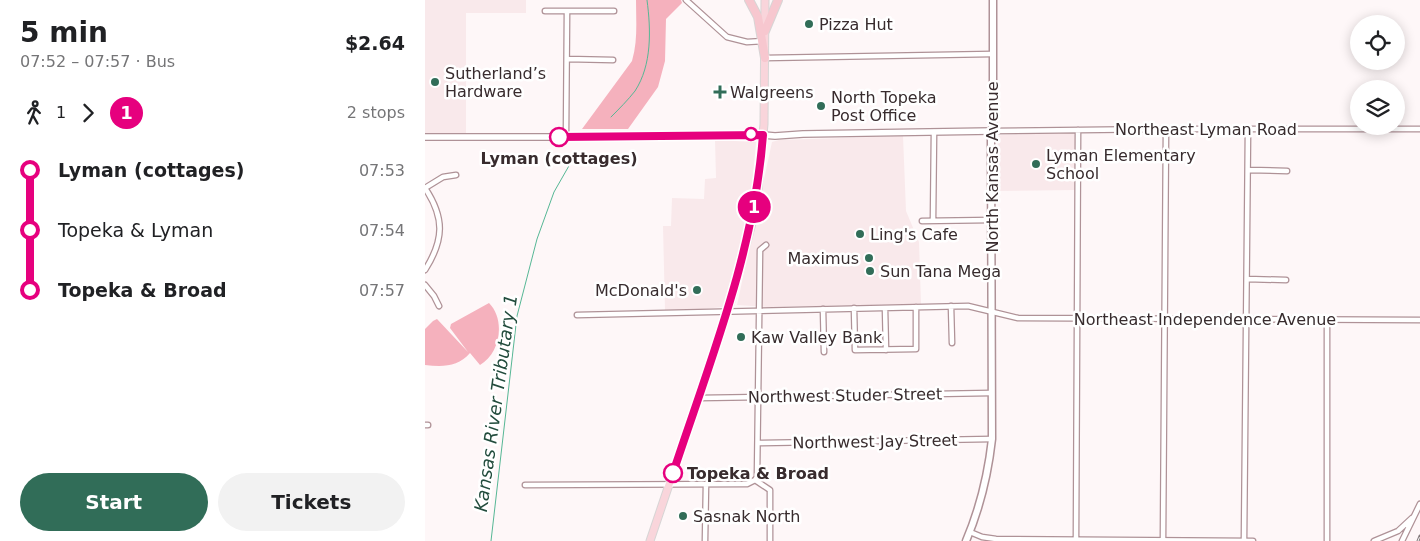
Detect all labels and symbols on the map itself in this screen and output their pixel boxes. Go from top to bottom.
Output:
place label: Pizza Hut [819,15,893,34]
marker: Pizza Hut [803,18,815,30]
place label: Sutherland’s Hardware [445,64,546,101]
marker: Sutherland’s Hardware [429,76,441,88]
street label: North Kansas Avenue [983,82,1002,253]
place label: Walgreens [730,83,814,102]
marker: Walgreens [714,86,726,98]
place label: North Topeka Post Office [831,88,936,125]
marker: North Topeka Post Office [815,100,827,112]
street label: Northeast Lyman Road [1115,120,1297,139]
marker: Lyman (cottages) [549,127,569,147]
unlabelled marker [744,127,758,141]
place label: Lyman Elementary School [1046,146,1196,183]
place label: Lyman (cottages) [481,149,638,168]
marker: Lyman Elementary School [1030,158,1042,170]
line badge: 1 [738,191,770,223]
place label: Ling's Cafe [870,225,958,244]
marker: Ling's Cafe [854,228,866,240]
place label: Maximus [787,249,859,268]
marker: Maximus [863,252,875,264]
place label: Sun Tana Mega [880,262,1001,281]
marker: Sun Tana Mega [864,265,876,277]
place label: McDonald's [595,281,687,300]
marker: McDonald's [691,284,703,296]
water label: Kansas River Tributary 1 [470,293,521,513]
street label: Northeast Independence Avenue [1074,310,1336,329]
place label: Kaw Valley Bank [751,328,883,347]
marker: Kaw Valley Bank [735,331,747,343]
street label: Northwest Studer Street [748,384,942,407]
street label: Northwest Jay Street [792,431,958,452]
marker: Topeka & Broad [663,463,683,483]
place label: Topeka & Broad [687,464,829,483]
place label: Sasnak North [693,507,800,526]
marker: Sasnak North [677,510,689,522]

